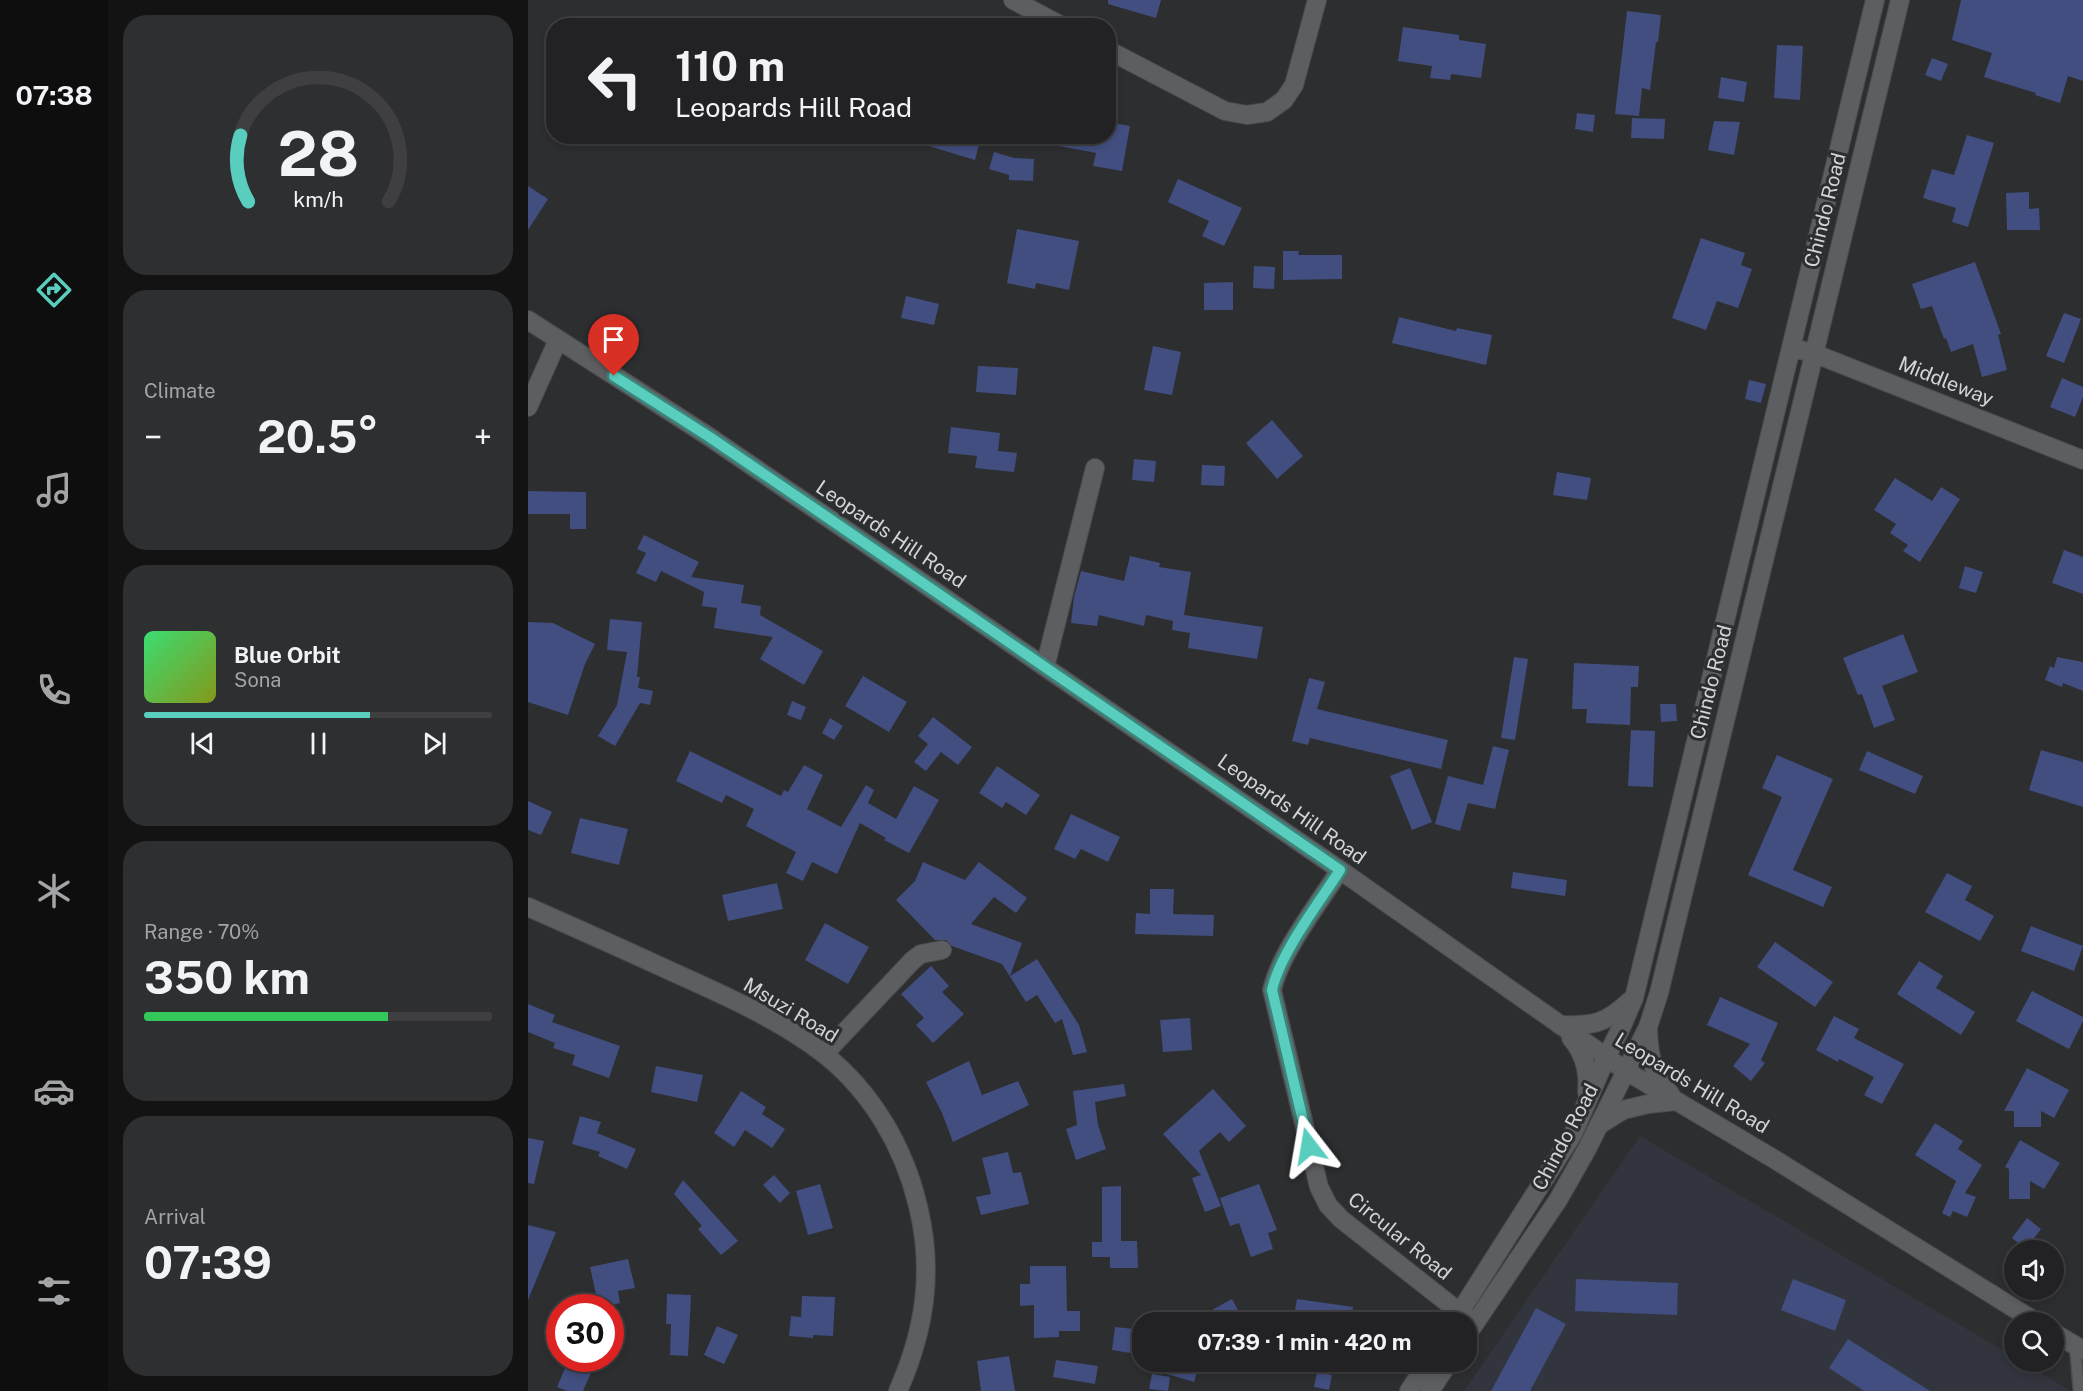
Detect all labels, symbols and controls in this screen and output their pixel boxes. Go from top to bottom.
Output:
text: 110 m [675,41,785,90]
icon: left [576,42,654,120]
text: 07:38 [15,79,93,111]
text: Leopards Hill Road [675,91,912,123]
text: 28 [277,117,359,190]
street label: Chindo Road [1799,150,1851,270]
text: km/h [293,187,343,212]
icon: directions [33,269,75,311]
pin [588,314,639,376]
icon: arrive [597,323,630,356]
street label: Middleway [1895,351,1997,411]
text: Climate [144,379,216,403]
text: 20.5° [257,410,379,463]
text: − [144,418,162,456]
text: + [474,418,492,456]
icon: music [33,469,75,511]
street label: Leopards Hill Road [812,475,970,593]
street label: Chindo Road [1685,622,1737,742]
text: Blue Orbit [234,642,341,668]
text: Sona [234,668,281,692]
icon: phone [33,669,75,711]
icon: previous [186,727,219,760]
icon: pause [302,727,335,760]
icon: next [418,727,451,760]
street label: Leopards Hill Road [1213,749,1371,869]
icon: climate [33,870,75,912]
text: Range · 70% [144,920,259,944]
text: 350 km [144,951,310,1004]
street label: Msuzi Road [739,972,843,1048]
street label: Leopards Hill Road [1611,1027,1773,1139]
icon: car [33,1070,75,1112]
street label: Chindo Road [1527,1080,1603,1194]
position arrow [1277,1114,1341,1178]
street label: Circular Road [1343,1187,1457,1285]
text: Arrival [144,1205,206,1229]
text: 07:39 [144,1236,272,1289]
map controls [2004,1240,2064,1372]
button: sound [2004,1240,2064,1300]
icon: filters [33,1270,75,1312]
speed limit sign: 30 [546,1294,624,1372]
button: search [2004,1312,2064,1372]
text: 07:39 · 1 min · 420 m [1198,1329,1412,1355]

